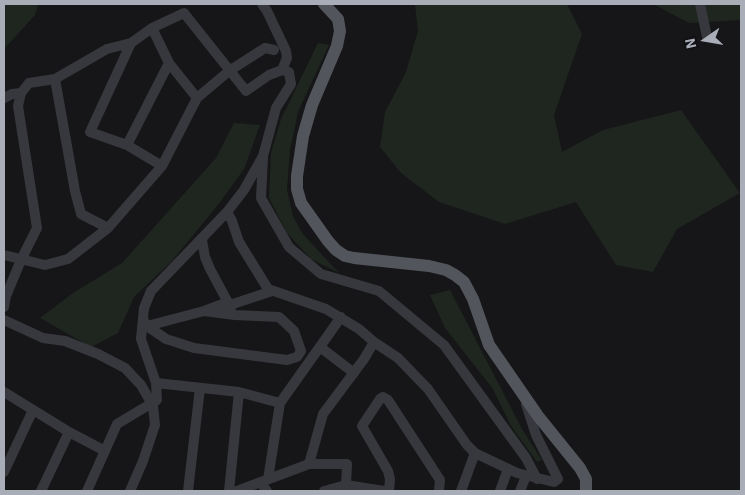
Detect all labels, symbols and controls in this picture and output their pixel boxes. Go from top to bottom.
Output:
north arrow [680,15,730,65]
text: N [680,36,700,50]

